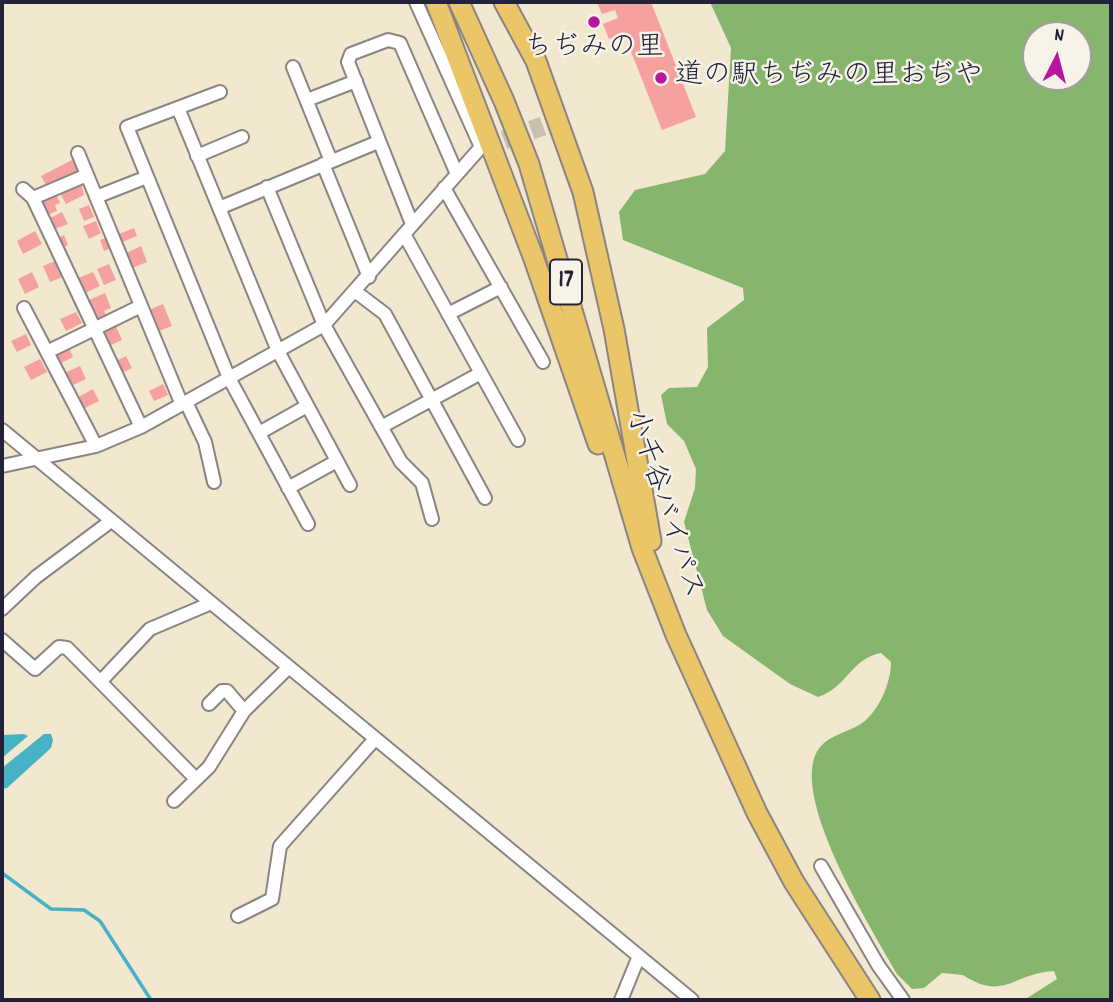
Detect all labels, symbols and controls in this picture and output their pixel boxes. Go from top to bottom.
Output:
marker: ちぢみの里 [586,14,602,30]
north arrow [1022,21,1092,91]
text: N [1053,23,1065,51]
place label: ちぢみの里 [524,33,664,67]
place label: 道の駅ちぢみの里おぢや [675,61,983,95]
marker: 道の駅ちぢみの里おぢや [653,70,669,86]
road number: 17 [550,260,582,304]
street label: 小千谷バイパス [616,407,708,603]

